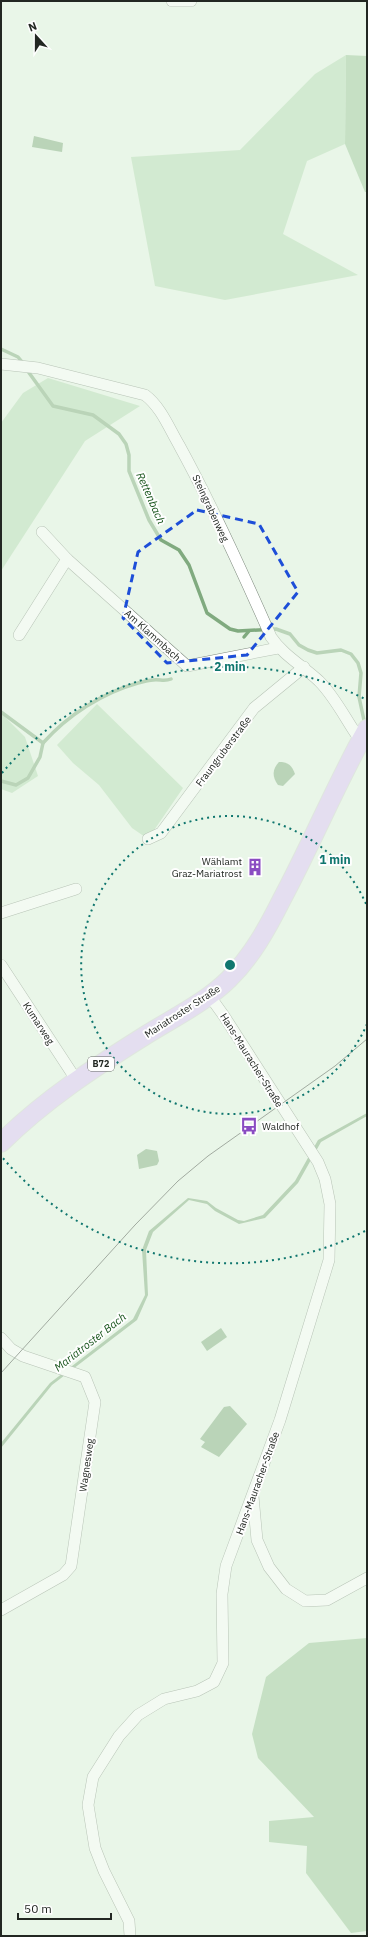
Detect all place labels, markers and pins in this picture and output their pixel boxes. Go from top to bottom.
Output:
place label: Wählamt Graz-Mariatrost [172,855,242,880]
building icon: Wählamt Graz-Mariatrost [245,857,265,877]
centre of rings [223,958,237,972]
bus stop icon: Waldhof [239,1116,259,1136]
place label: Waldhof [262,1120,300,1133]

